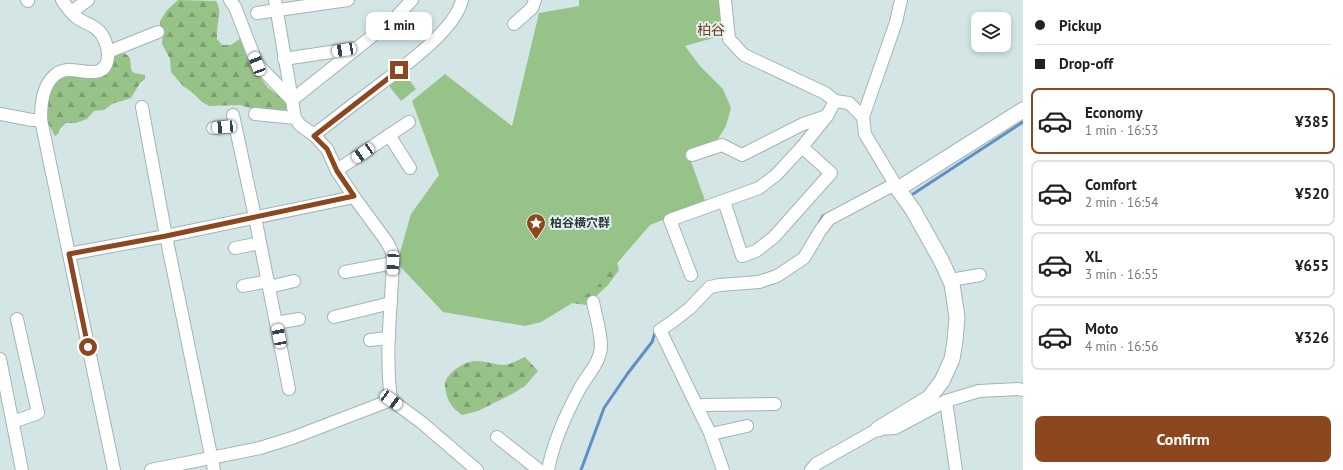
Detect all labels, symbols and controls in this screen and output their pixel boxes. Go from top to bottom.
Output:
callout: 1 min [366,12,432,40]
map controls [971,12,1011,52]
button: layers [971,12,1011,52]
text: Pickup [1059,16,1102,35]
text: 1 min [383,17,415,34]
district label: 柏谷 [697,21,725,39]
car [331,42,357,58]
car [247,51,267,77]
text: Drop-off [1059,54,1113,73]
route end [390,61,408,79]
icon: car [1037,103,1073,139]
text: Economy [1085,103,1143,122]
text: ¥385 [1295,112,1329,131]
car [212,120,236,134]
text: 1 min · 16:53 [1085,122,1158,139]
car [350,141,376,165]
icon: car [1037,175,1073,211]
text: Comfort [1085,175,1137,194]
text: ¥520 [1295,184,1329,203]
text: 2 min · 16:54 [1085,194,1158,211]
place icon: 柏谷横穴群 [525,212,547,240]
place label: 柏谷横穴群 [550,215,610,230]
icon: car [1037,247,1073,283]
text: XL [1085,247,1102,266]
car [386,251,400,275]
text: ¥655 [1295,256,1329,275]
text: 3 min · 16:55 [1085,266,1158,283]
icon: car [1037,319,1073,355]
text: Moto [1085,319,1118,338]
car [271,323,287,349]
text: ¥326 [1295,328,1329,347]
route start [79,338,97,356]
text: 4 min · 16:56 [1085,338,1158,355]
car [378,388,404,412]
button: Confirm [1035,416,1331,462]

